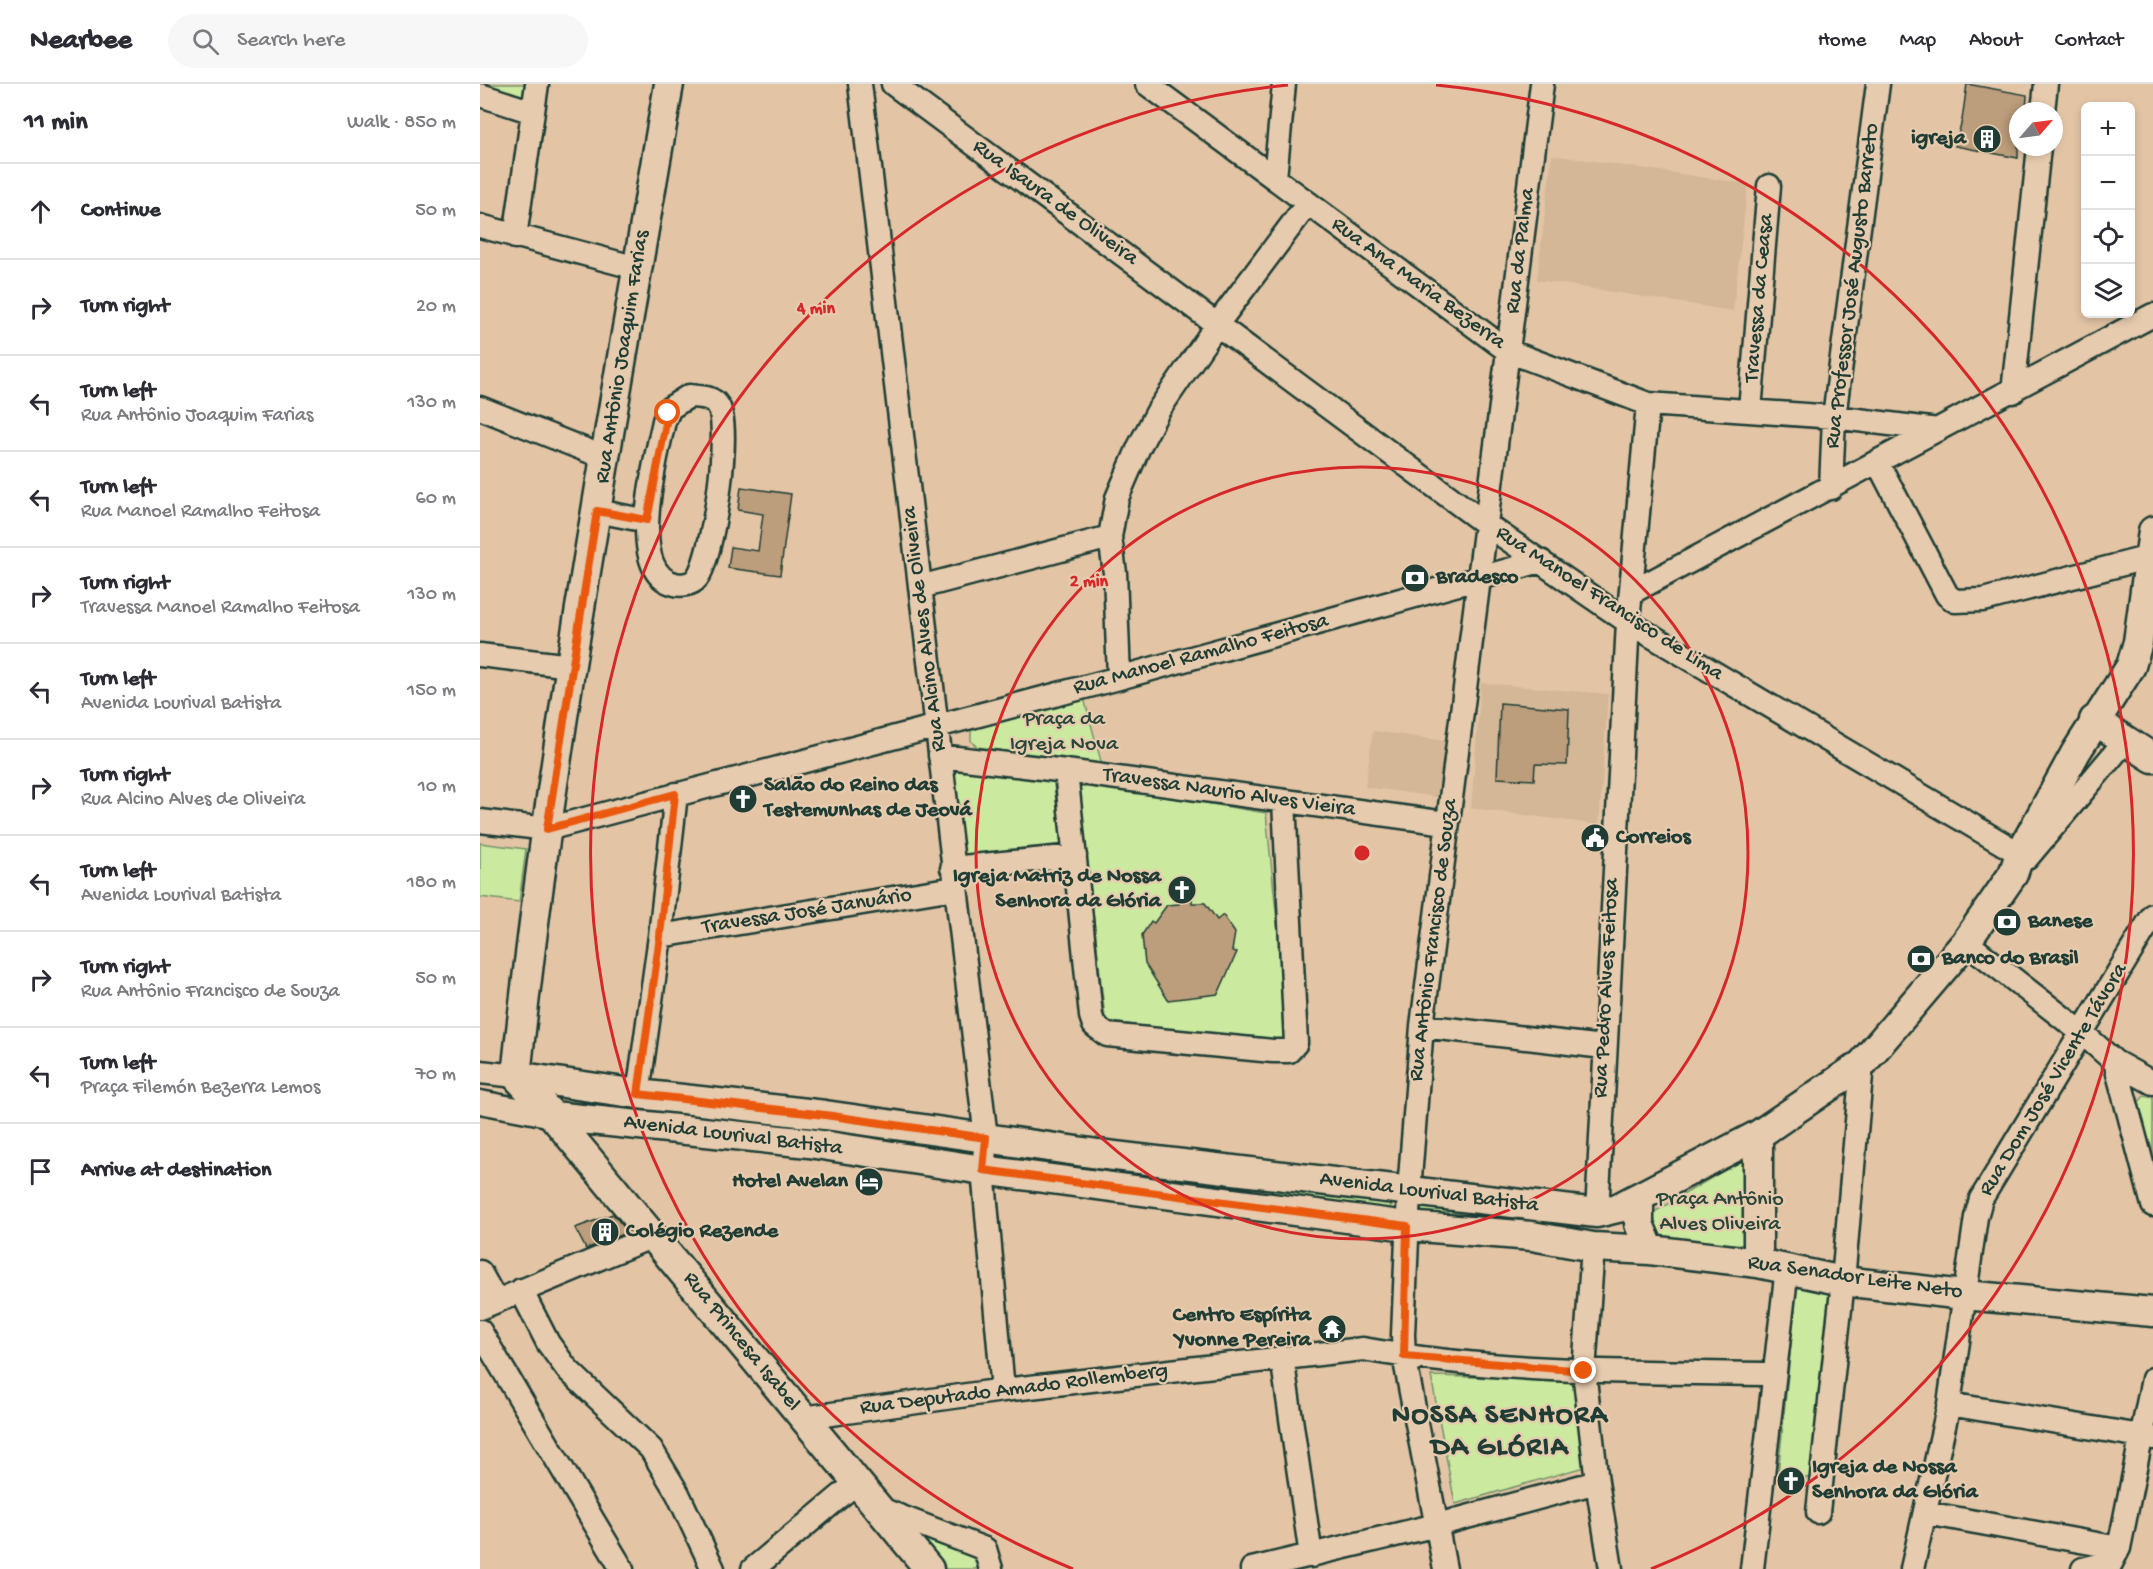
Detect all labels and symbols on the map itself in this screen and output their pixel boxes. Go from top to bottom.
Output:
north arrow [2009,102,2063,156]
street label: Rua Professor José Augusto Barreto [1820,122,1886,450]
building icon: igreja [1971,123,2003,155]
place label: igreja [1911,126,1968,152]
street label: Rua Isaura de Oliveira [967,134,1144,272]
street label: Rua da Palma [1500,186,1542,315]
street label: Rua Ana Maria Bezerra [1326,212,1511,356]
street label: Travessa da Ceasa [1739,212,1780,385]
street label: Rua Antônio Joaquim Farias [590,228,656,485]
text: 4 min [796,299,835,320]
route start [654,399,680,425]
street label: Rua Alcino Alves de Oliveira [897,504,953,753]
street label: Rua Manoel Francisco de Lima [1490,521,1728,688]
bank icon: Bradesco [1399,562,1431,594]
place label: Bradesco [1435,565,1519,591]
text: 2 min [1070,572,1109,593]
street label: Rua Manoel Ramalho Feitosa [1071,608,1332,702]
park label: Praça da Igreja Nova [1010,707,1119,758]
street label: Travessa Naurio Alves Vieira [1099,762,1358,824]
place label: Salão do Reino das Testemunhas de Jeová [762,773,974,824]
church icon: Salão do Reino das Testemunhas de Jeová [727,783,759,815]
street label: Rua Antônio Francisco de Souza [1404,796,1464,1083]
public building icon: Correios [1579,822,1611,854]
place label: Correios [1615,825,1692,851]
centre of rings [1352,843,1372,863]
place label: Igreja Matriz de Nossa Senhora da Glória [953,864,1163,915]
church icon: Igreja Matriz de Nossa Senhora da Glória [1166,874,1198,906]
street label: Rua Pedro Alves Feitosa [1588,877,1626,1099]
street label: Travessa José Januário [698,883,914,942]
bank icon: Banese [1991,906,2023,938]
place label: Banese [2027,909,2093,935]
bank icon: Banco do Brasil [1905,943,1937,975]
place label: Banco do Brasil [1941,946,2079,972]
street label: Rua Dom José Vicente Távora [1974,958,2134,1201]
street label: Avenida Lourival Batista [622,1110,845,1162]
hotel icon: Hotel Avelan [853,1166,885,1198]
street label: Avenida Lourival Batista [1318,1167,1541,1219]
place label: Hotel Avelan [732,1169,849,1195]
park label: Praça Antônio Alves Oliveira [1655,1187,1784,1238]
building icon: Colégio Rezende [589,1216,621,1248]
place label: Colégio Rezende [625,1219,779,1245]
street label: Rua Senador Leite Neto [1746,1250,1964,1306]
street label: Rua Princesa Isabel [677,1267,805,1417]
place label: Centro Espírita Yvonne Pereira [1172,1303,1313,1354]
temple icon: Centro Espírita Yvonne Pereira [1316,1313,1348,1345]
route end [1570,1357,1596,1383]
street label: Rua Deputado Amado Rollemberg [859,1358,1169,1422]
district label: NOSSA SENHORA DA GLÓRIA [1392,1400,1609,1465]
place label: Igreja de Nossa Senhora da Glória [1812,1455,1979,1506]
church icon: Igreja de Nossa Senhora da Glória [1775,1465,1807,1497]

